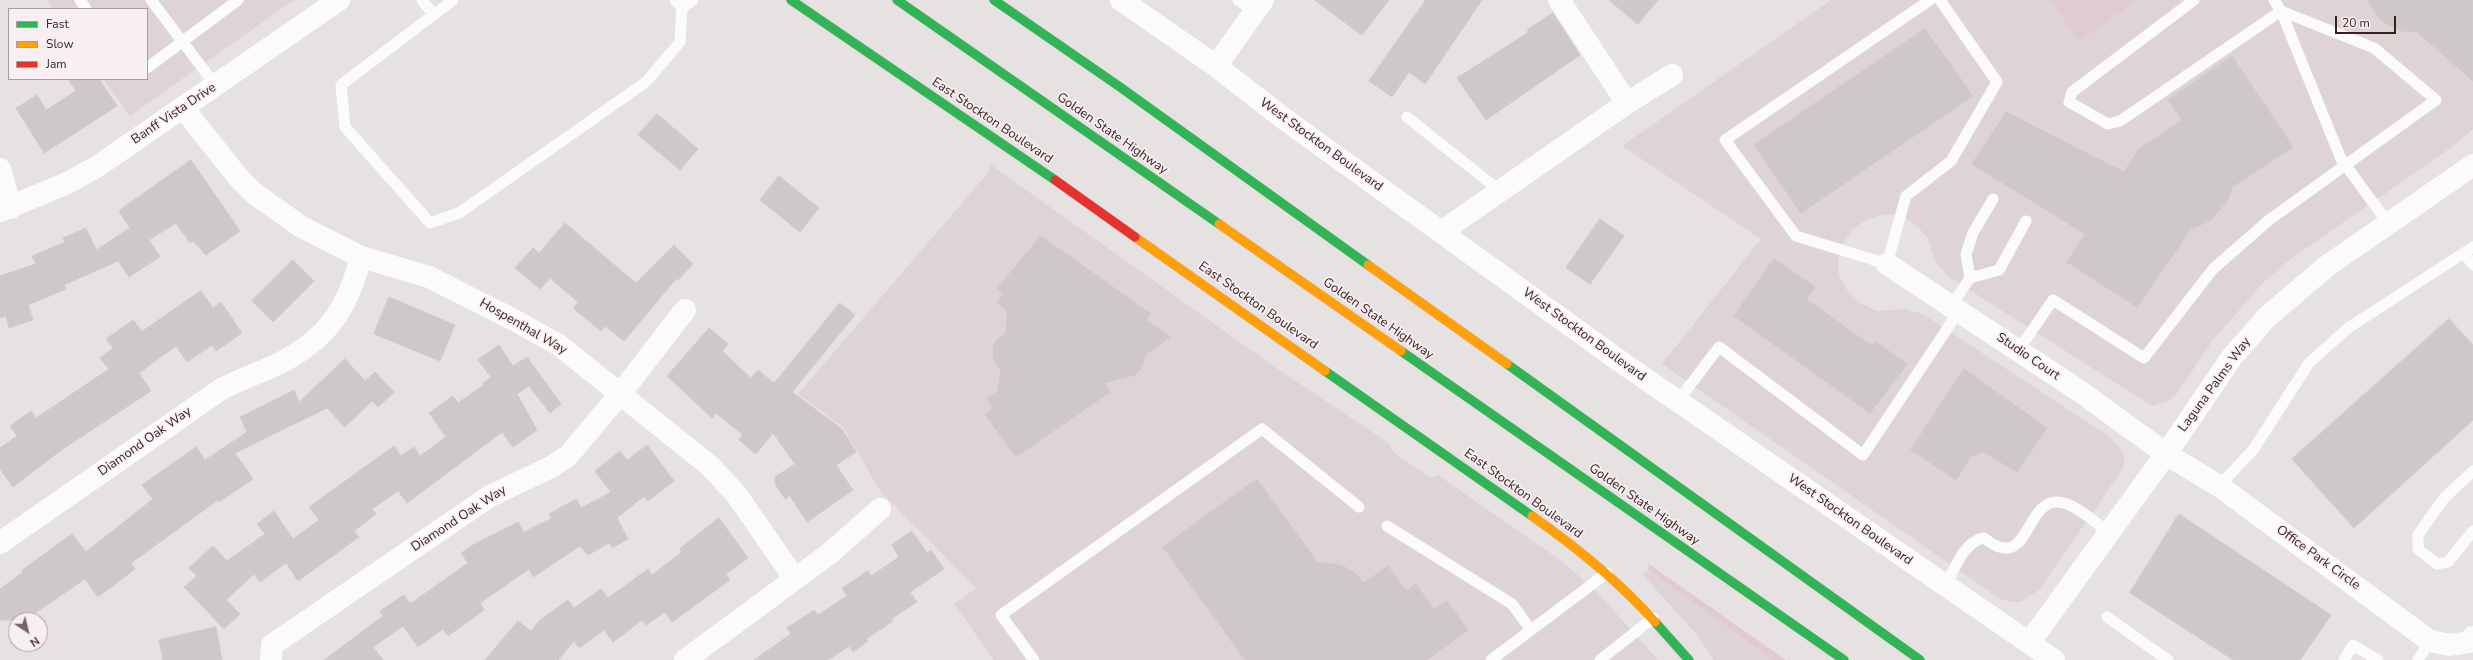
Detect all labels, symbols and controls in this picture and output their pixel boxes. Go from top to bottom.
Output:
legend [8,8,148,80]
scale bar [2337,8,2398,34]
text: 20 m [2342,15,2370,31]
text: Fast [46,16,69,32]
text: Slow [46,36,74,52]
text: Jam [46,56,67,72]
street label: East Stockton Boulevard [929,75,1055,167]
street label: Banff Vista Drive [129,80,219,148]
street label: Golden State Highway [1053,90,1171,178]
street label: West Stockton Boulevard [1256,95,1386,195]
street label: East Stockton Boulevard [1195,259,1321,353]
street label: Golden State Highway [1319,275,1437,363]
street label: West Stockton Boulevard [1519,285,1649,385]
street label: Hospenthal Way [477,296,569,358]
street label: Studio Court [1993,330,2063,384]
street label: Laguna Palms Way [2176,335,2254,435]
street label: Diamond Oak Way [95,404,195,480]
street label: East Stockton Boulevard [1461,446,1585,542]
street label: Golden State Highway [1585,461,1703,549]
street label: West Stockton Boulevard [1785,471,1915,569]
street label: Diamond Oak Way [409,483,509,555]
street label: Office Park Circle [2273,522,2363,594]
north arrow [8,612,48,652]
text: N [27,633,42,650]

